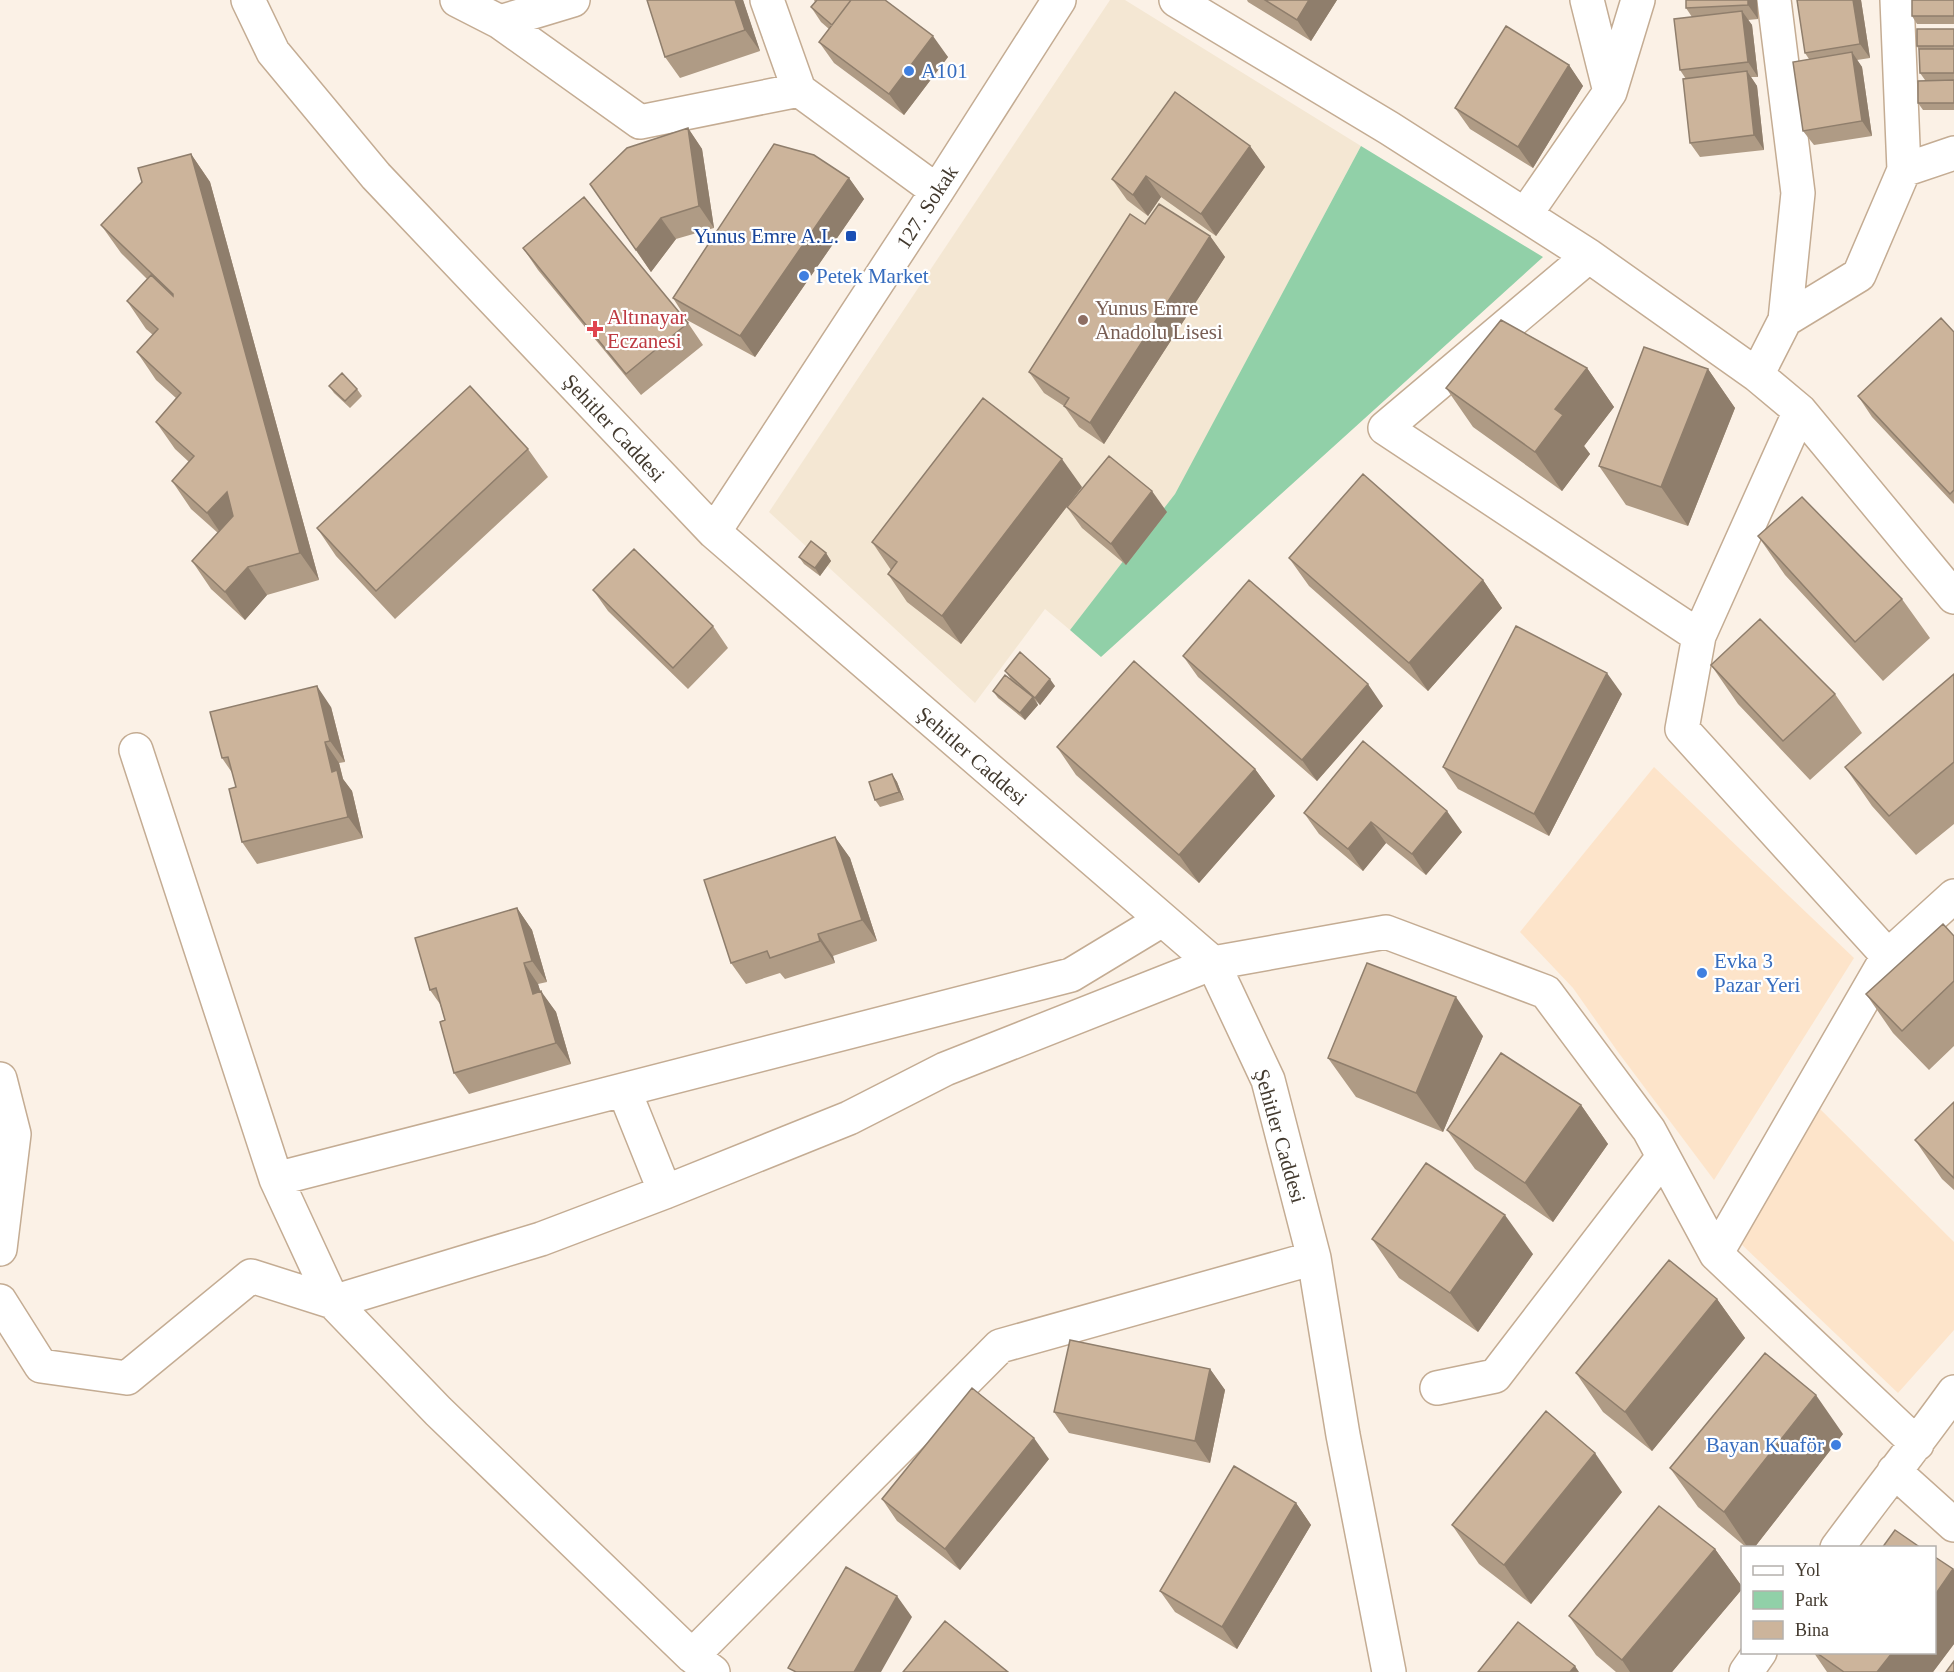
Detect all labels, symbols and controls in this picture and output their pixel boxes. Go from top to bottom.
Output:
place label: A101 [921,59,968,83]
marker: A101 [902,64,916,78]
street label: 127. Sokak [891,160,963,253]
place label: Yunus Emre A.L. [693,224,839,248]
marker: Yunus Emre A.L. [844,229,858,243]
place label: Petek Market [816,264,929,288]
marker: Petek Market [797,269,811,283]
place label: Yunus Emre Anadolu Lisesi [1095,296,1223,344]
place label: Altınayar Eczanesi [607,305,686,353]
marker: Yunus Emre Anadolu Lisesi [1076,313,1090,327]
marker: Altınayar Eczanesi [588,322,602,336]
street label: Şehitler Caddesi [558,369,670,487]
street label: Şehitler Caddesi [912,702,1032,811]
place label: Evka 3 Pazar Yeri [1714,949,1800,997]
marker: Evka 3 Pazar Yeri [1695,966,1709,980]
street label: Şehitler Caddesi [1249,1066,1311,1206]
place label: Bayan Kuaför [1706,1433,1824,1457]
marker: Bayan Kuaför [1829,1438,1843,1452]
legend [1741,1546,1936,1654]
text: Yol [1795,1560,1820,1580]
text: Park [1795,1590,1828,1610]
text: Bina [1795,1620,1829,1640]

